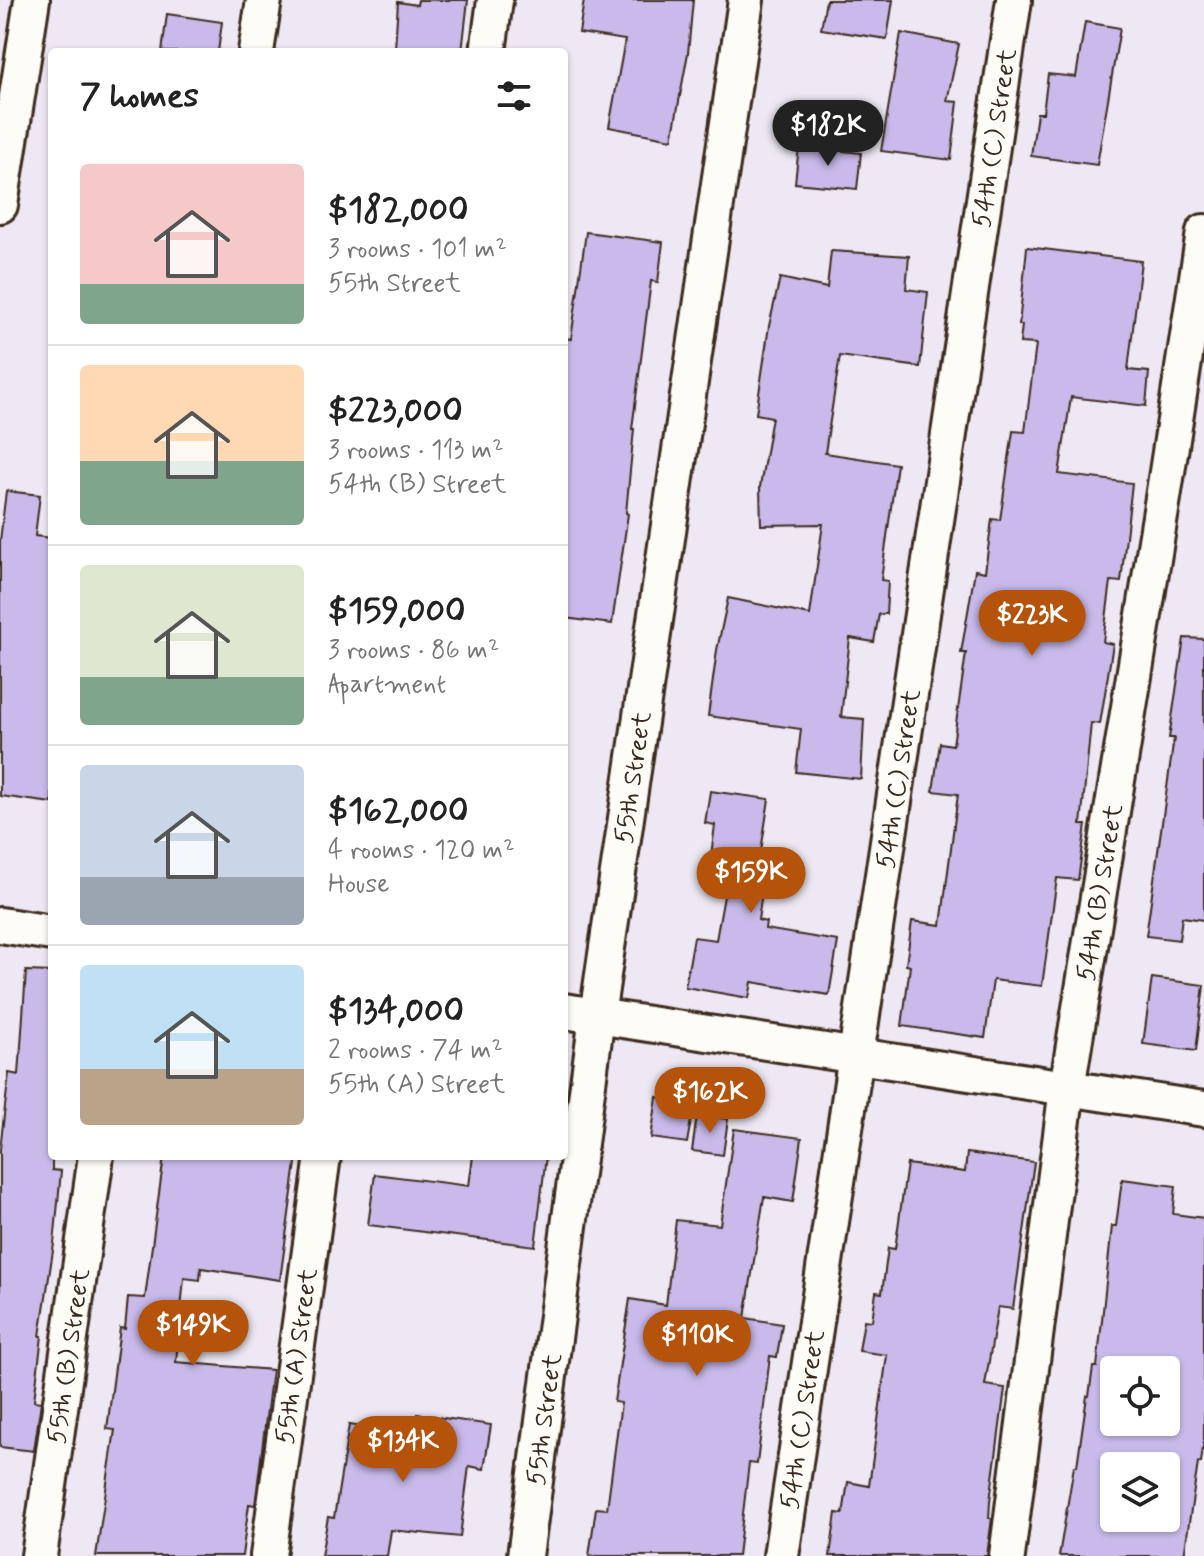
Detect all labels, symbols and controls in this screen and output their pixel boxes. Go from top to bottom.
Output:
street label: 54th (C) Street [965,46,1026,230]
text: 7 homes [80,74,199,119]
icon: filters [492,74,536,118]
pin: $182K [772,100,884,168]
text: $182K [790,109,866,143]
text: $182,000 [328,188,468,233]
icon: home [144,196,240,292]
text: 3 rooms · 101 m² [328,233,507,267]
text: 55th Street [328,267,461,301]
text: $223,000 [328,389,463,434]
icon: home [144,397,240,493]
text: 3 rooms · 113 m² [328,434,504,468]
text: 54th (B) Street [328,468,507,502]
text: $159,000 [328,589,465,634]
pin: $223K [976,590,1088,658]
icon: home [144,597,240,693]
text: $223K [997,599,1067,633]
text: 3 rooms · 86 m² [328,634,499,668]
text: Apartment [328,668,446,702]
street label: 54th (C) Street [869,687,930,871]
street label: 55th Street [608,709,660,846]
text: $162,000 [328,789,469,834]
icon: home [144,797,240,893]
street label: 54th (B) Street [1070,802,1132,984]
text: 4 rooms · 120 m² [328,834,515,868]
pin: $159K [695,847,807,915]
text: $159K [715,856,787,890]
text: House [328,868,389,902]
text: $134,000 [328,989,464,1034]
icon: home [144,997,240,1093]
text: 2 rooms · 74 m² [328,1034,503,1068]
pin: $162K [654,1067,766,1135]
text: 55th (A) Street [328,1068,505,1102]
text: $162K [672,1076,748,1110]
street label: 55th (B) Street [40,1266,99,1446]
street label: 55th (A) Street [269,1266,326,1446]
pin: $149K [137,1300,249,1368]
text: $149K [156,1309,230,1343]
pin: $110K [641,1310,753,1378]
text: $110K [661,1319,733,1353]
street label: 54th (C) Street [773,1328,834,1512]
street label: 55th Street [520,1351,571,1488]
map controls [1100,1356,1180,1532]
button: locate [1100,1356,1180,1436]
pin: $134K [347,1416,459,1484]
text: $134K [367,1425,439,1459]
button: layers [1100,1452,1180,1532]

